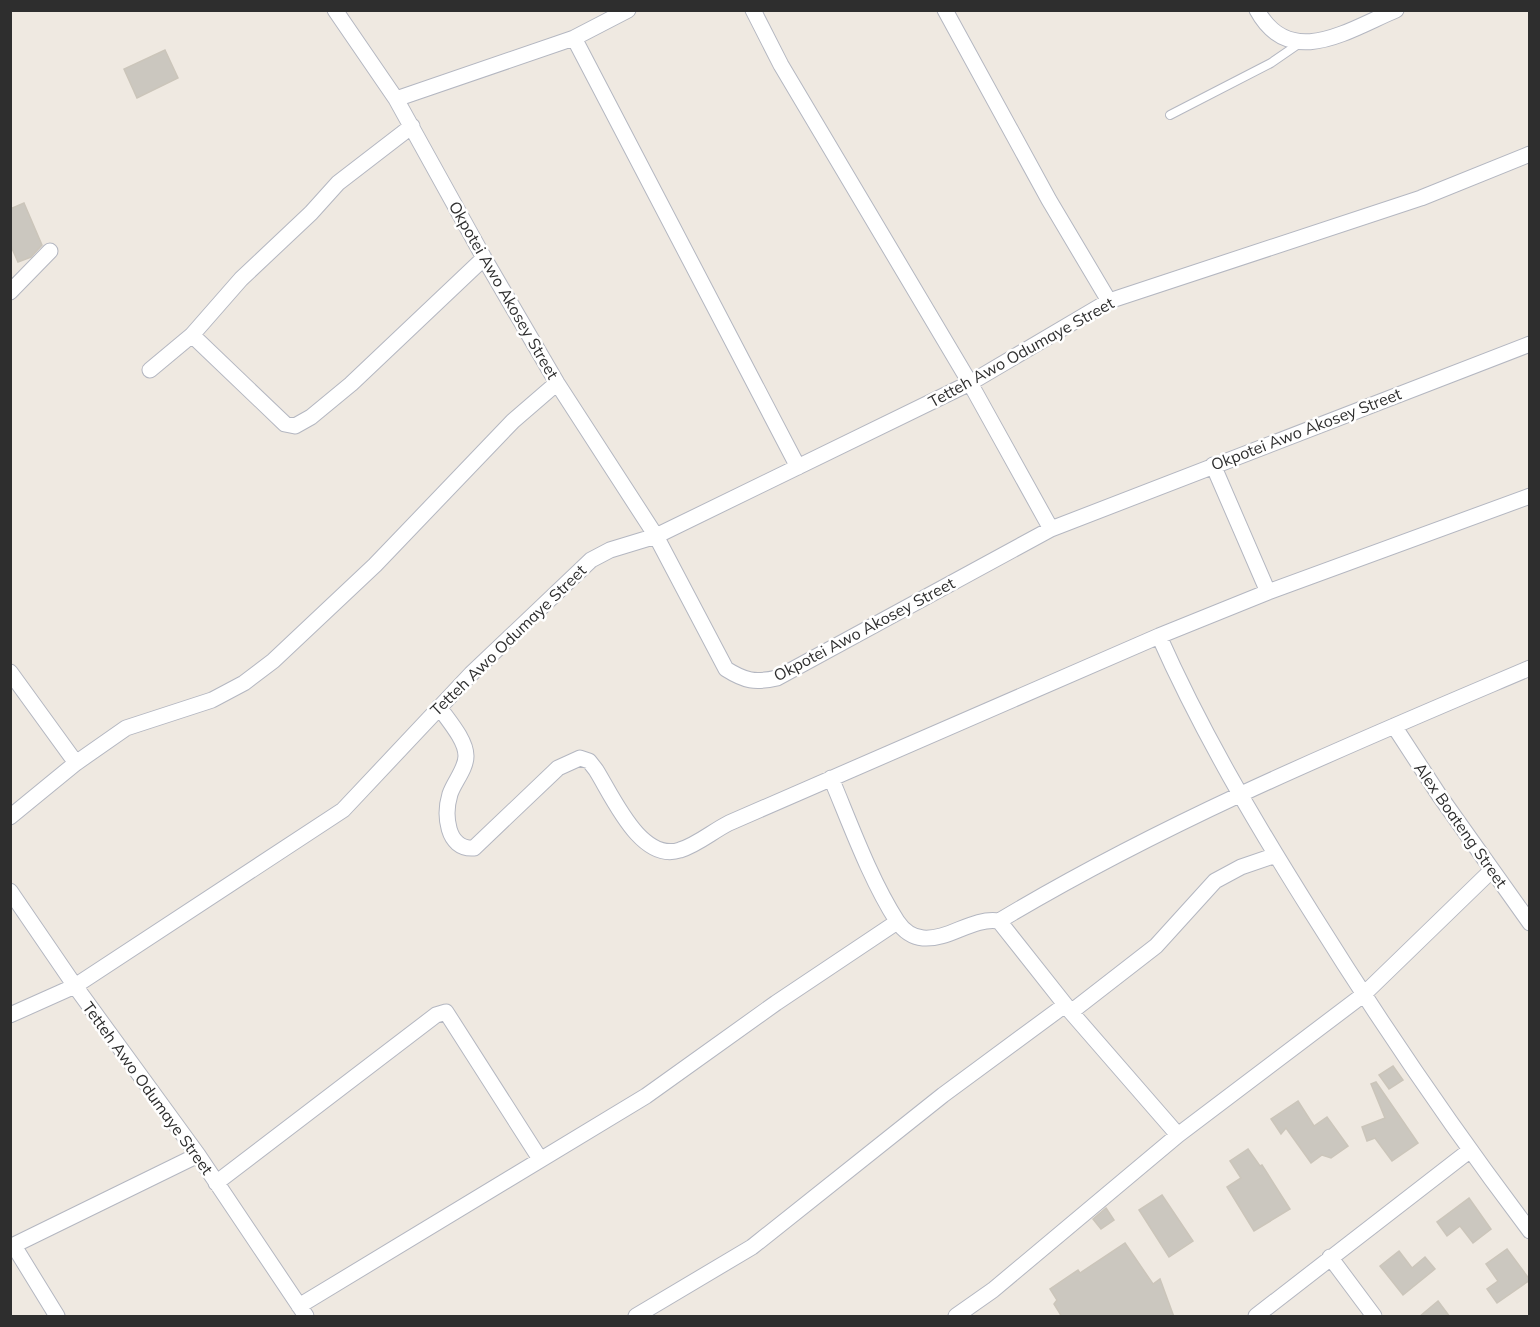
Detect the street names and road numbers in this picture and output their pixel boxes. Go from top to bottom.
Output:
street label: Okpotei Awo Akosey Street [445,197,563,383]
street label: Tetteh Awo Odumaye Street [925,292,1118,411]
street label: Okpotei Awo Akosey Street [1208,383,1404,475]
street label: Tetteh Awo Odumaye Street [426,560,590,720]
street label: Okpotei Awo Akosey Street [770,573,958,685]
street label: Alex Boateng Street [1410,759,1512,892]
street label: Tetteh Awo Odumaye Street [78,998,218,1179]

